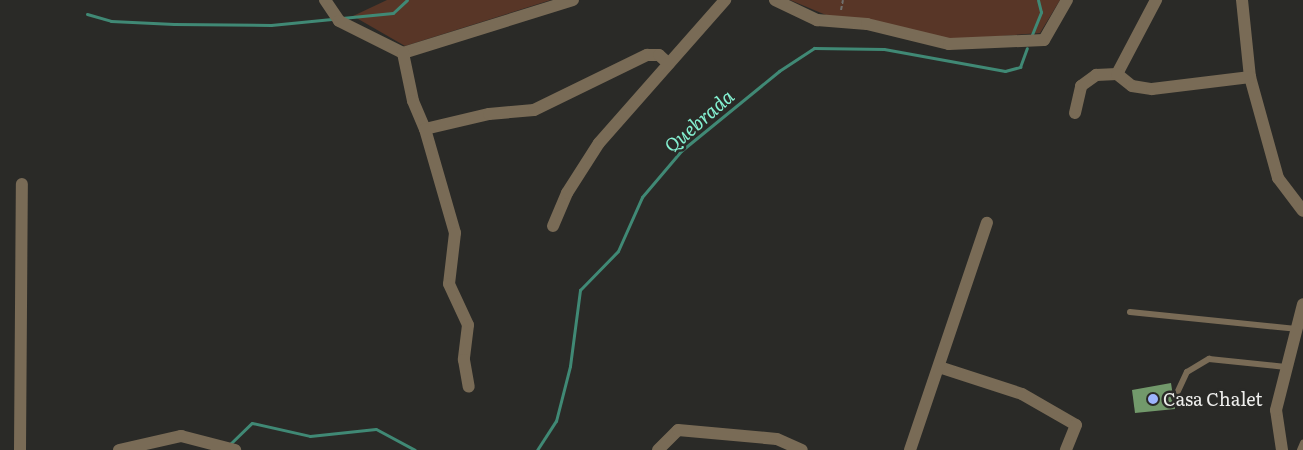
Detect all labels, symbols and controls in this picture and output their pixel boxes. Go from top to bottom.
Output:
water label: Quebrada [660,85,738,157]
place label: Casa Chalet [1163,388,1263,410]
marker: Casa Chalet [1147,393,1159,405]

